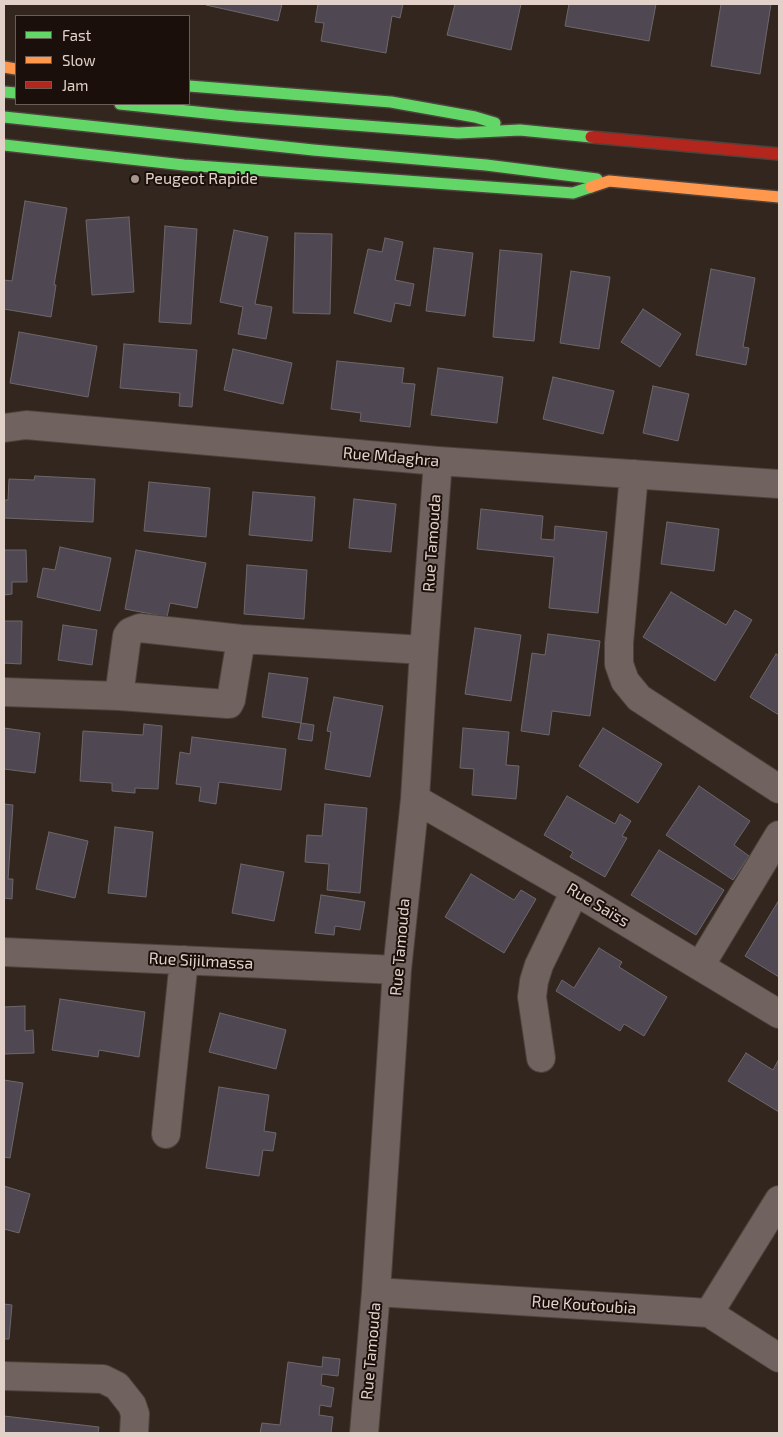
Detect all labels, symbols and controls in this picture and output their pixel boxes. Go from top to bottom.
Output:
legend [15,15,190,105]
text: Fast [62,26,91,44]
text: Slow [62,51,96,69]
text: Jam [62,76,88,94]
place label: Peugeot Rapide [145,169,258,189]
marker: Peugeot Rapide [129,173,141,185]
street label: Rue Mdaghra [342,443,440,471]
street label: Rue Tamouda [419,493,445,593]
street label: Rue Saïss [563,879,633,931]
street label: Rue Tamouda [386,897,414,997]
street label: Rue Sijilmassa [148,949,254,973]
street label: Rue Koutoubia [531,1292,637,1318]
street label: Rue Tamouda [357,1301,385,1401]

